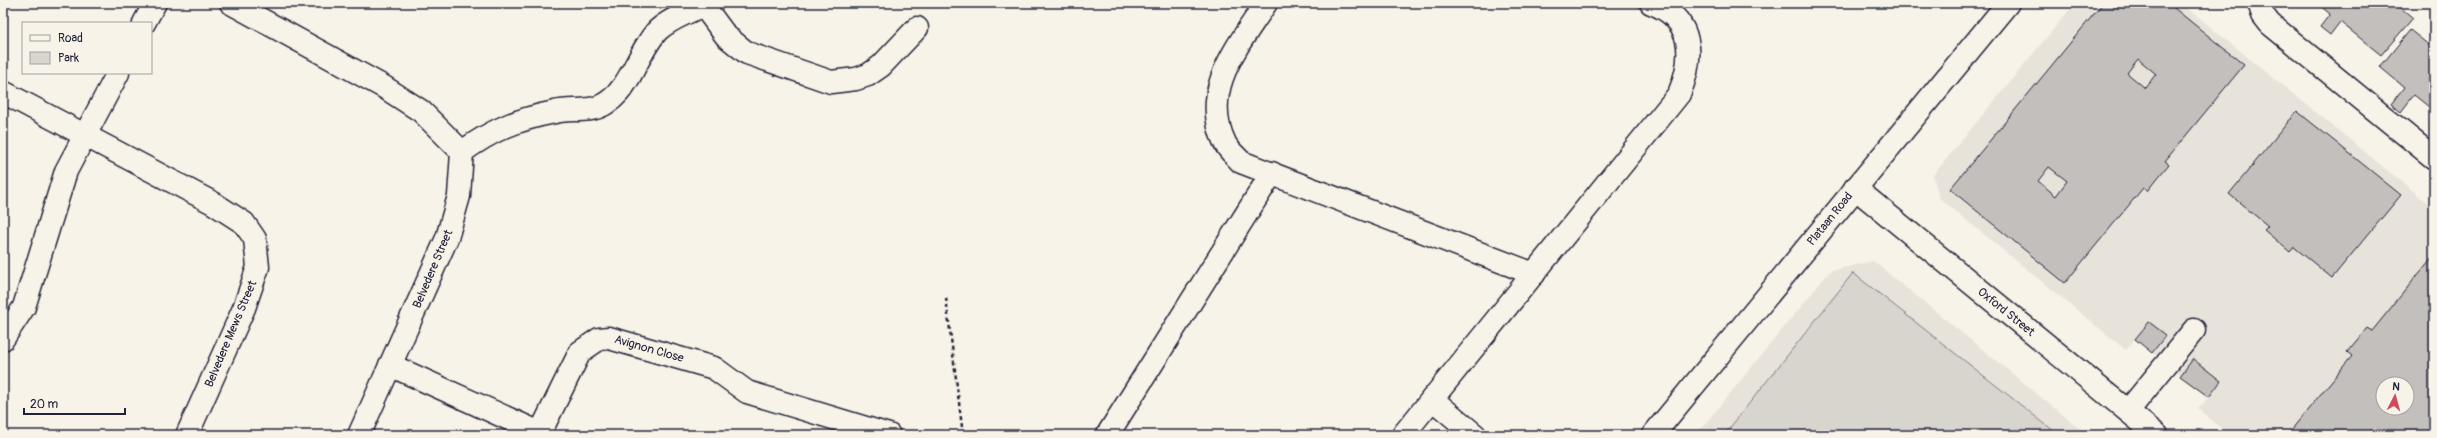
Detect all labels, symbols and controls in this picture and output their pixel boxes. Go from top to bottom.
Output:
legend [22,22,152,74]
text: Road [58,31,83,46]
text: Park [58,51,79,66]
street label: Plataan Road [1804,189,1856,249]
street label: Belvedere Street [410,227,456,311]
street label: Belvedere Mews Street [202,278,260,390]
street label: Oxford Street [1974,284,2038,340]
street label: Avignon Close [613,332,685,366]
north arrow [2375,376,2415,416]
text: N [2392,380,2401,393]
scale bar [24,390,125,416]
text: 20 m [30,397,59,412]

